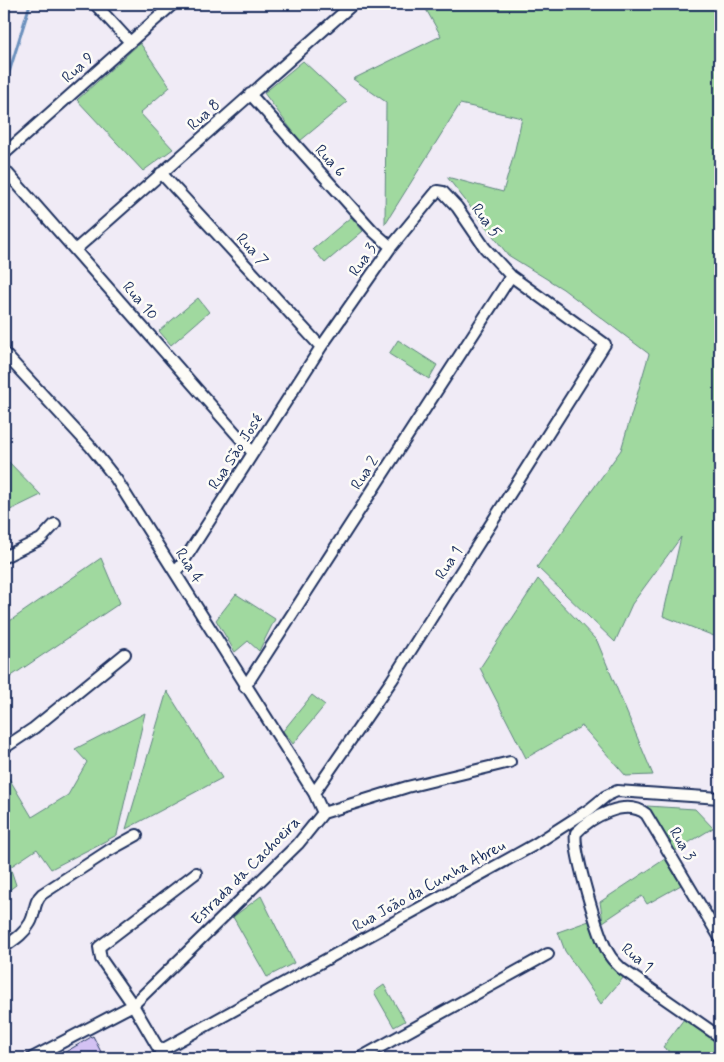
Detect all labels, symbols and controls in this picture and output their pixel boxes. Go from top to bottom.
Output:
street label: Rua 9 [57,48,99,88]
street label: Rua 8 [183,95,225,135]
street label: Rua 6 [310,140,350,182]
street label: Rua 5 [466,199,506,243]
street label: Rua 7 [231,229,273,271]
street label: Rua 3 [344,239,382,281]
street label: Rua 10 [117,277,163,325]
street label: Rua São José [204,410,268,494]
street label: Rua 2 [346,452,384,494]
street label: Rua 1 [430,542,468,584]
street label: Rua 4 [170,544,208,588]
street label: Estrada da Cachoeira [187,812,305,930]
street label: Rua 3 [664,823,700,865]
street label: Rua João da Cunha Abreu [349,835,509,937]
street label: Rua 1 [617,938,657,978]

